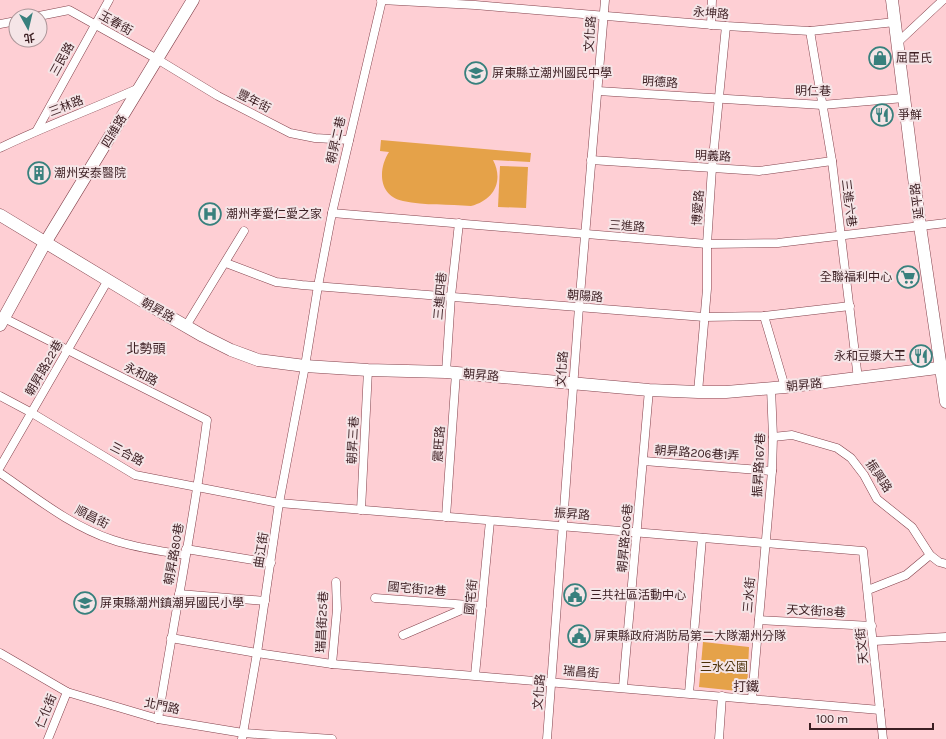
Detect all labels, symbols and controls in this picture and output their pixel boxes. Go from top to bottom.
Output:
street label: 永坤路 [692,4,730,22]
north arrow [8,8,48,48]
street label: 玉春街 [97,8,135,38]
street label: 文化路 [582,16,598,52]
text: 北 [23,30,36,45]
street label: 三民路 [47,40,77,78]
shop icon: 屈臣氏 [867,45,893,71]
place label: 屈臣氏 [896,51,932,65]
school or university icon: 屏東縣立潮州國民中學 [463,60,489,86]
place label: 屏東縣立潮州國民中學 [492,66,612,80]
street label: 明德路 [642,74,678,90]
street label: 明仁巷 [795,84,831,98]
street label: 豐年街 [235,87,273,115]
street label: 三林路 [47,93,85,119]
restaurant icon: 爭鮮 [869,102,895,128]
place label: 爭鮮 [898,108,922,122]
street label: 四維路 [99,112,129,150]
street label: 朝昇二巷 [324,115,348,165]
street label: 明義路 [695,148,731,164]
building icon: 潮州安泰醫院 [26,160,52,186]
place label: 潮州安泰醫院 [54,166,126,180]
street label: 三進六巷 [839,178,859,228]
street label: 延平路 [908,182,926,220]
street label: 博愛路 [690,190,706,226]
hospital icon: 潮州孝愛仁愛之家 [197,201,223,227]
place label: 潮州孝愛仁愛之家 [226,207,322,221]
street label: 三進路 [609,218,645,234]
supermarket icon: 全聯福利中心 [895,264,921,290]
place label: 全聯福利中心 [820,270,892,284]
street label: 三進四巷 [431,271,449,321]
street label: 朝陽路 [566,287,604,305]
street label: 朝昇路 [139,295,177,325]
street label: 朝昇路22巷 [22,338,66,398]
district label: 北勢頭 [126,341,166,356]
restaurant icon: 永和豆漿大王 [908,343,934,369]
place label: 永和豆漿大王 [834,349,906,363]
street label: 文化路 [554,351,570,387]
street label: 永和路 [122,360,160,388]
street label: 朝昇路 [462,366,500,384]
street label: 朝昇路 [785,376,823,394]
street label: 朝昇三巷 [345,416,361,464]
street label: 震旺路 [431,426,447,462]
street label: 振昇路167巷 [750,432,768,498]
street label: 三合路 [108,439,146,469]
street label: 朝昇路206巷1弄 [654,443,740,463]
street label: 振興路 [863,457,895,495]
street label: 順昌街 [73,503,111,531]
street label: 朝昇路206巷 [615,503,635,573]
street label: 振昇路 [553,505,591,523]
street label: 朝昇路80巷 [162,522,186,586]
street label: 曲江街 [251,531,271,569]
street label: 三水街 [740,576,758,614]
street label: 國宅街 [462,578,480,616]
street label: 國宅街12巷 [387,579,447,599]
public building icon: 三共社區活動中心 [562,582,588,608]
place label: 三共社區活動中心 [590,588,686,602]
school or university icon: 屏東縣潮州鎮潮昇國民小學 [72,590,98,616]
street label: 瑞昌街25巷 [313,591,331,653]
place label: 屏東縣潮州鎮潮昇國民小學 [100,596,244,610]
street label: 天文街18巷 [786,602,846,620]
public building icon: 屏東縣政府消防局第二大隊潮州分隊 [566,623,592,649]
street label: 天文街 [853,627,871,665]
place label: 屏東縣政府消防局第二大隊潮州分隊 [594,629,786,643]
park label: 三水公園 [700,660,748,674]
street label: 瑞昌街 [562,663,600,681]
street label: 文化路 [530,673,548,711]
district label: 打鐵 [733,679,759,694]
street label: 仁化街 [33,692,59,730]
street label: 北門路 [143,695,181,717]
scale bar [810,705,933,731]
text: 100 m [816,712,848,726]

